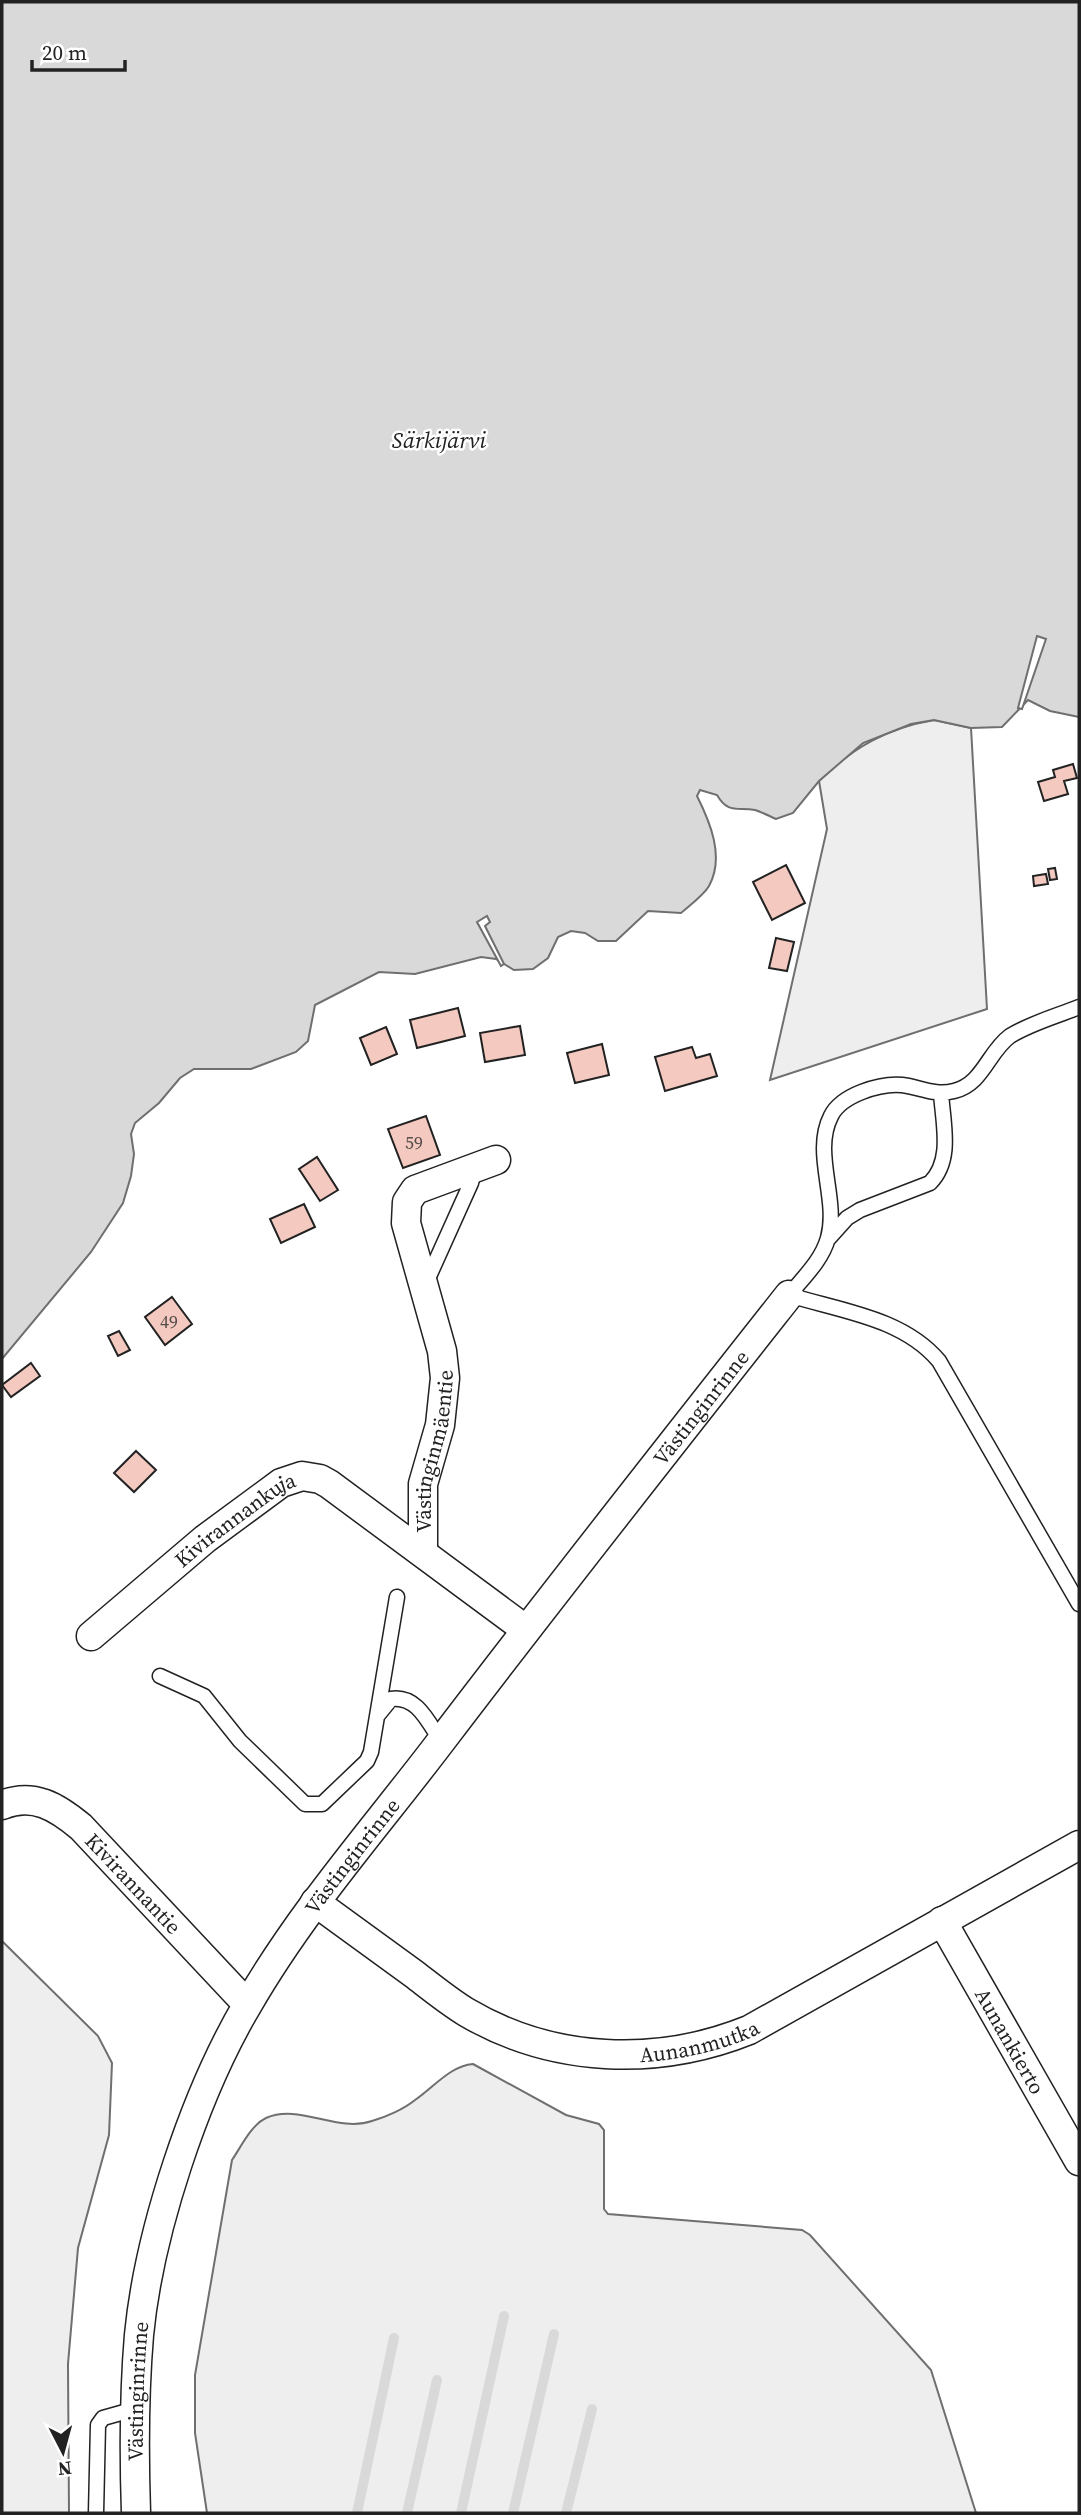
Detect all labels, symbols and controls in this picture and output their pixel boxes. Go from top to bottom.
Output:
scale bar [32,28,124,72]
text: 20 m [42,38,87,67]
water label: Särkijärvi [392,424,486,456]
house number: 59 [405,1130,423,1155]
house number: 49 [160,1309,178,1334]
street label: Västinginrinne [646,1343,755,1471]
street label: Västinginmäentie [408,1368,460,1533]
street label: Kivirannankuja [168,1465,300,1574]
street label: Västinginrinne [297,1792,406,1920]
street label: Kivirannantie [79,1826,188,1940]
street label: Aunankierto [969,1982,1052,2099]
street label: Aunanmutka [639,2013,765,2069]
street label: Västinginrinne [120,2320,155,2461]
north arrow [28,2417,98,2487]
text: N [56,2455,73,2483]

